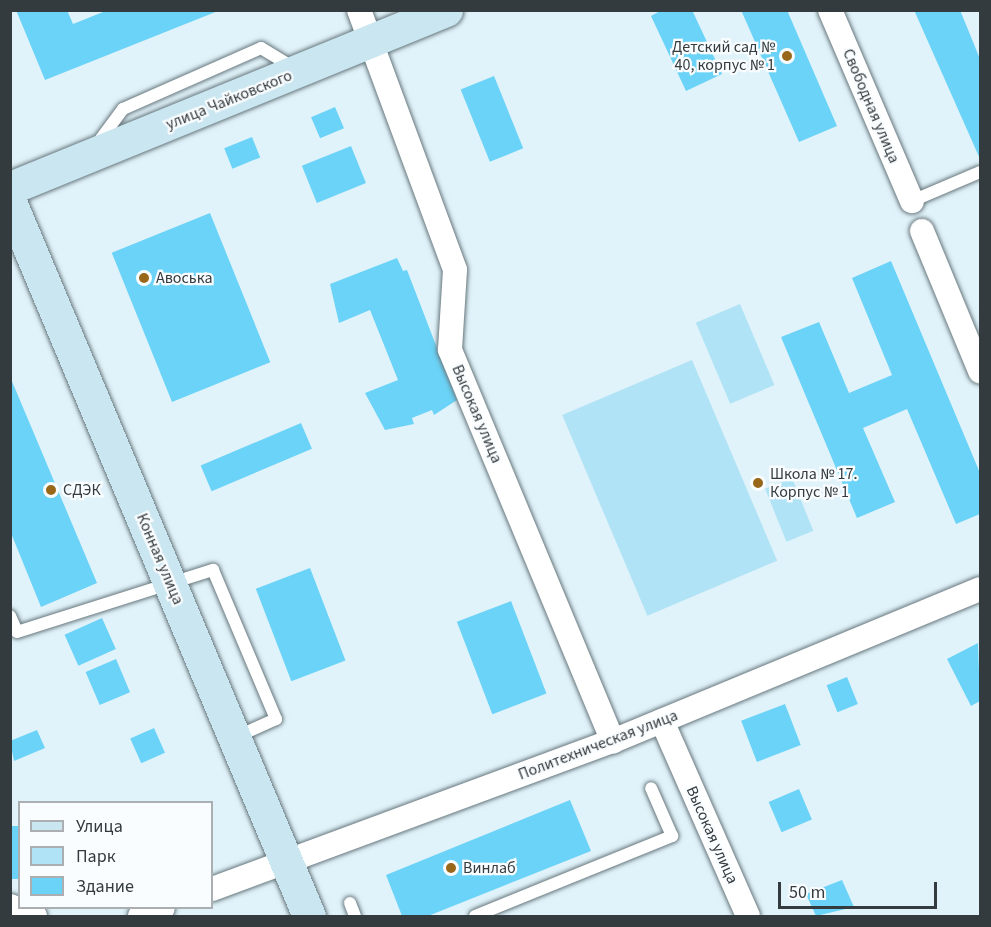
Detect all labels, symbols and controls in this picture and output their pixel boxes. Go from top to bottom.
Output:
place label: Детский сад № 40, корпус № 1 [672,37,775,75]
street label: Свободная улица [838,46,904,166]
marker: Детский сад № 40, корпус № 1 [780,49,794,63]
street label: улица Чайковского [163,66,295,134]
place label: Авоська [156,268,212,288]
marker: Авоська [137,271,151,285]
street label: Высокая улица [448,362,506,466]
place label: Школа № 17. Корпус № 1 [770,464,857,502]
marker: Школа № 17. Корпус № 1 [751,476,765,490]
place label: СДЭК [63,480,101,500]
marker: СДЭК [44,483,58,497]
street label: Конная улица [132,510,188,608]
street label: Политехническая улица [516,706,680,784]
street label: Высокая улица [682,783,742,887]
legend [18,801,213,909]
text: Улица [76,814,123,839]
text: Парк [76,844,116,869]
place label: Винлаб [463,858,516,878]
marker: Винлаб [444,861,458,875]
scale bar [781,870,940,908]
text: Здание [76,874,134,899]
text: 50 m [789,880,825,905]

